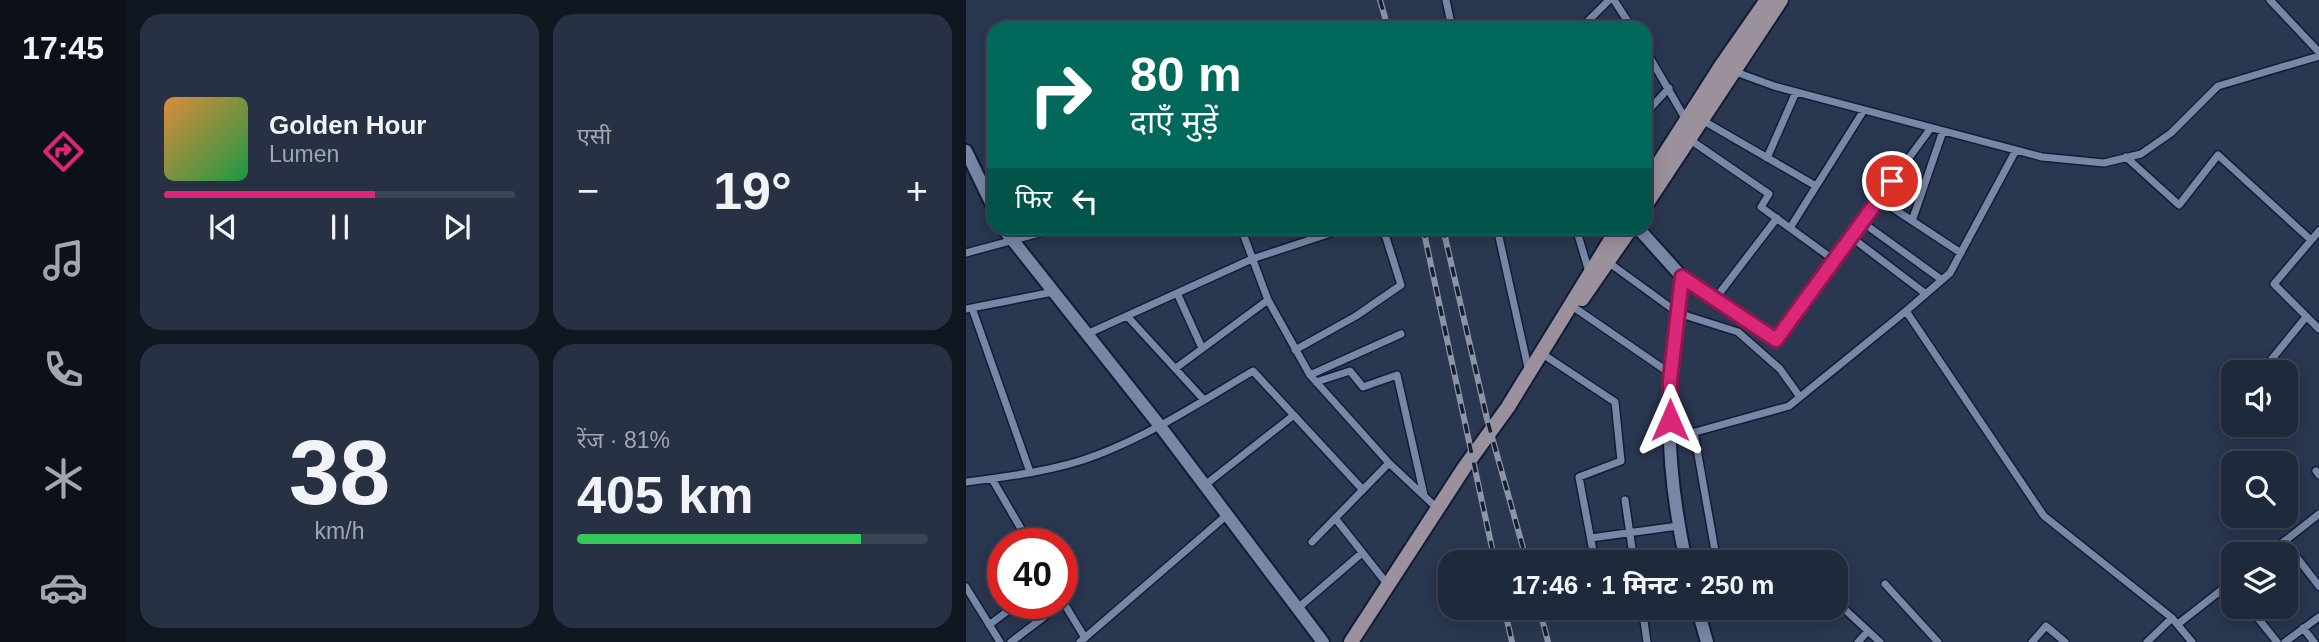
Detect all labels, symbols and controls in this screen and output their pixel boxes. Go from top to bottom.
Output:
text: 17:45 [22,30,104,66]
text: 80 m [1130,47,1242,101]
icon: right [1015,49,1106,140]
text: दाएँ मुड़ें [1130,104,1218,140]
text: Golden Hour [269,110,426,140]
text: एसी [577,123,611,149]
icon: directions [39,127,88,176]
text: Lumen [269,141,339,167]
pin [1862,151,1922,211]
text: 19° [713,162,792,220]
icon: arrive [1873,162,1911,200]
text: − [577,170,599,212]
text: + [906,170,928,212]
icon: left [1066,182,1104,220]
text: फिर [1015,184,1052,214]
icon: previous [204,208,242,246]
icon: pause [321,208,359,246]
icon: next [438,208,476,246]
icon: music [39,236,88,285]
icon: phone [39,345,88,394]
map controls [2221,360,2298,619]
button: sound [2221,360,2298,437]
position arrow [1633,383,1707,457]
text: 38 [289,422,390,523]
text: रेंज · 81% [577,427,670,453]
button: search [2221,451,2298,528]
icon: climate [39,454,88,503]
text: 405 km [577,466,753,524]
text: km/h [315,518,364,544]
speed limit sign: 40 [987,528,1078,619]
button: layers [2221,542,2298,619]
icon: car [39,563,88,612]
text: 17:46 · 1 मिनट · 250 m [1512,570,1774,600]

